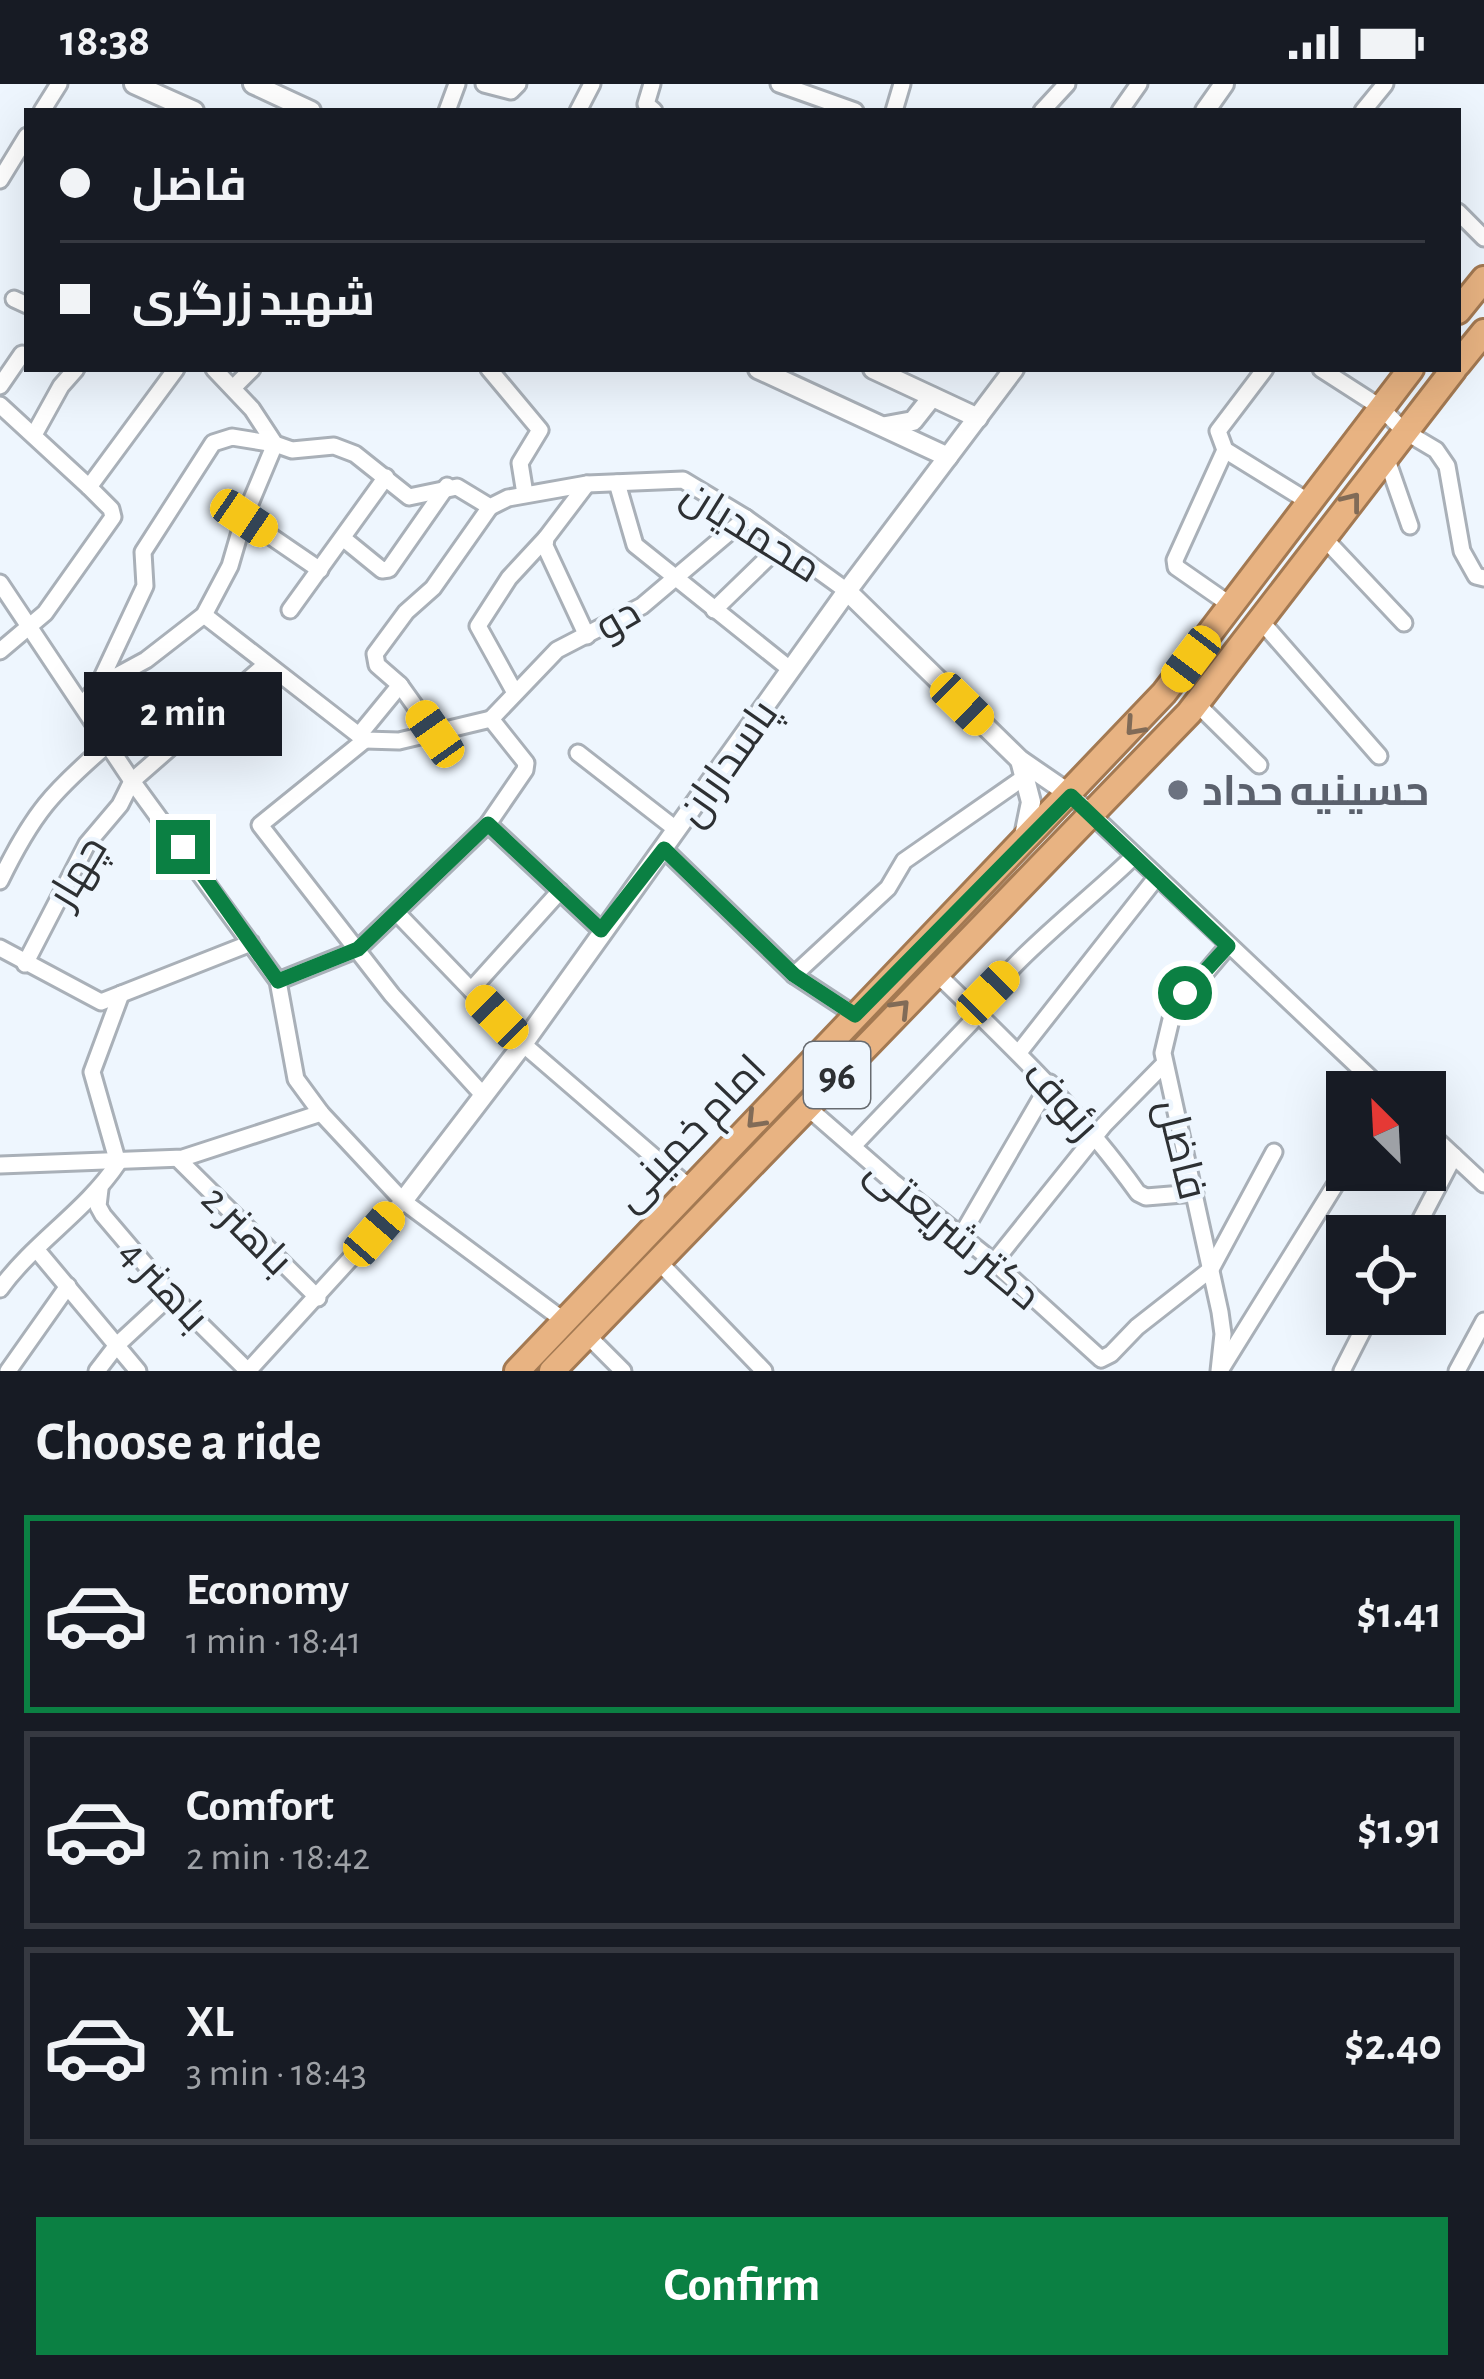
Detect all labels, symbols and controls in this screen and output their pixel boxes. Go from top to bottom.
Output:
text: 18:38 [60,19,150,64]
text: فاضل [132,164,247,209]
text: شهید زرگری [132,279,375,324]
street label: محمدیان [673,473,828,592]
car [204,483,284,553]
one-way arrow [1338,492,1359,514]
street label: دو [589,591,648,650]
car [1155,619,1227,699]
car [924,666,1000,742]
callout: 2 min [84,673,282,757]
street label: پاسداران [670,693,790,836]
text: 2 min [140,694,226,733]
car [400,694,470,774]
one-way arrow [1126,713,1148,735]
place label: حسینیه حداد [1202,771,1429,814]
marker: حسینیه حداد [1165,777,1191,803]
route end [156,820,210,874]
street label: چهار [40,829,119,919]
car [950,955,1026,1031]
route start [1158,966,1212,1020]
car [459,979,535,1055]
one-way arrow [886,1000,908,1022]
road number: 96 [804,1042,870,1108]
street label: امام خمینی [607,1048,778,1223]
street label: رئوف [1014,1053,1106,1148]
north arrow [1326,1071,1446,1191]
map controls [1326,1071,1446,1335]
street label: فاضل [1146,1095,1214,1204]
one-way arrow [748,1106,770,1128]
street label: دکتر شریعتی [857,1149,1048,1319]
street label: باهنر 2 [193,1177,300,1284]
car [337,1195,411,1273]
button: locate [1326,1215,1446,1335]
street label: باهنر 4 [110,1231,216,1340]
text: Choose a ride [36,1416,322,1470]
icon: car [42,1560,150,1668]
text: Economy [186,1568,349,1613]
text: $1.41 [1356,1591,1442,1636]
text: 1 min · 18:41 [186,1622,361,1661]
icon: car [42,1776,150,1884]
text: Comfort [186,1784,334,1829]
text: $1.91 [1357,1807,1442,1852]
text: 2 min · 18:42 [186,1838,370,1877]
icon: car [42,1992,150,2100]
text: XL [186,2000,234,2045]
text: $2.40 [1344,2023,1442,2068]
text: 3 min · 18:43 [186,2054,367,2093]
button: Confirm [36,2217,1448,2355]

